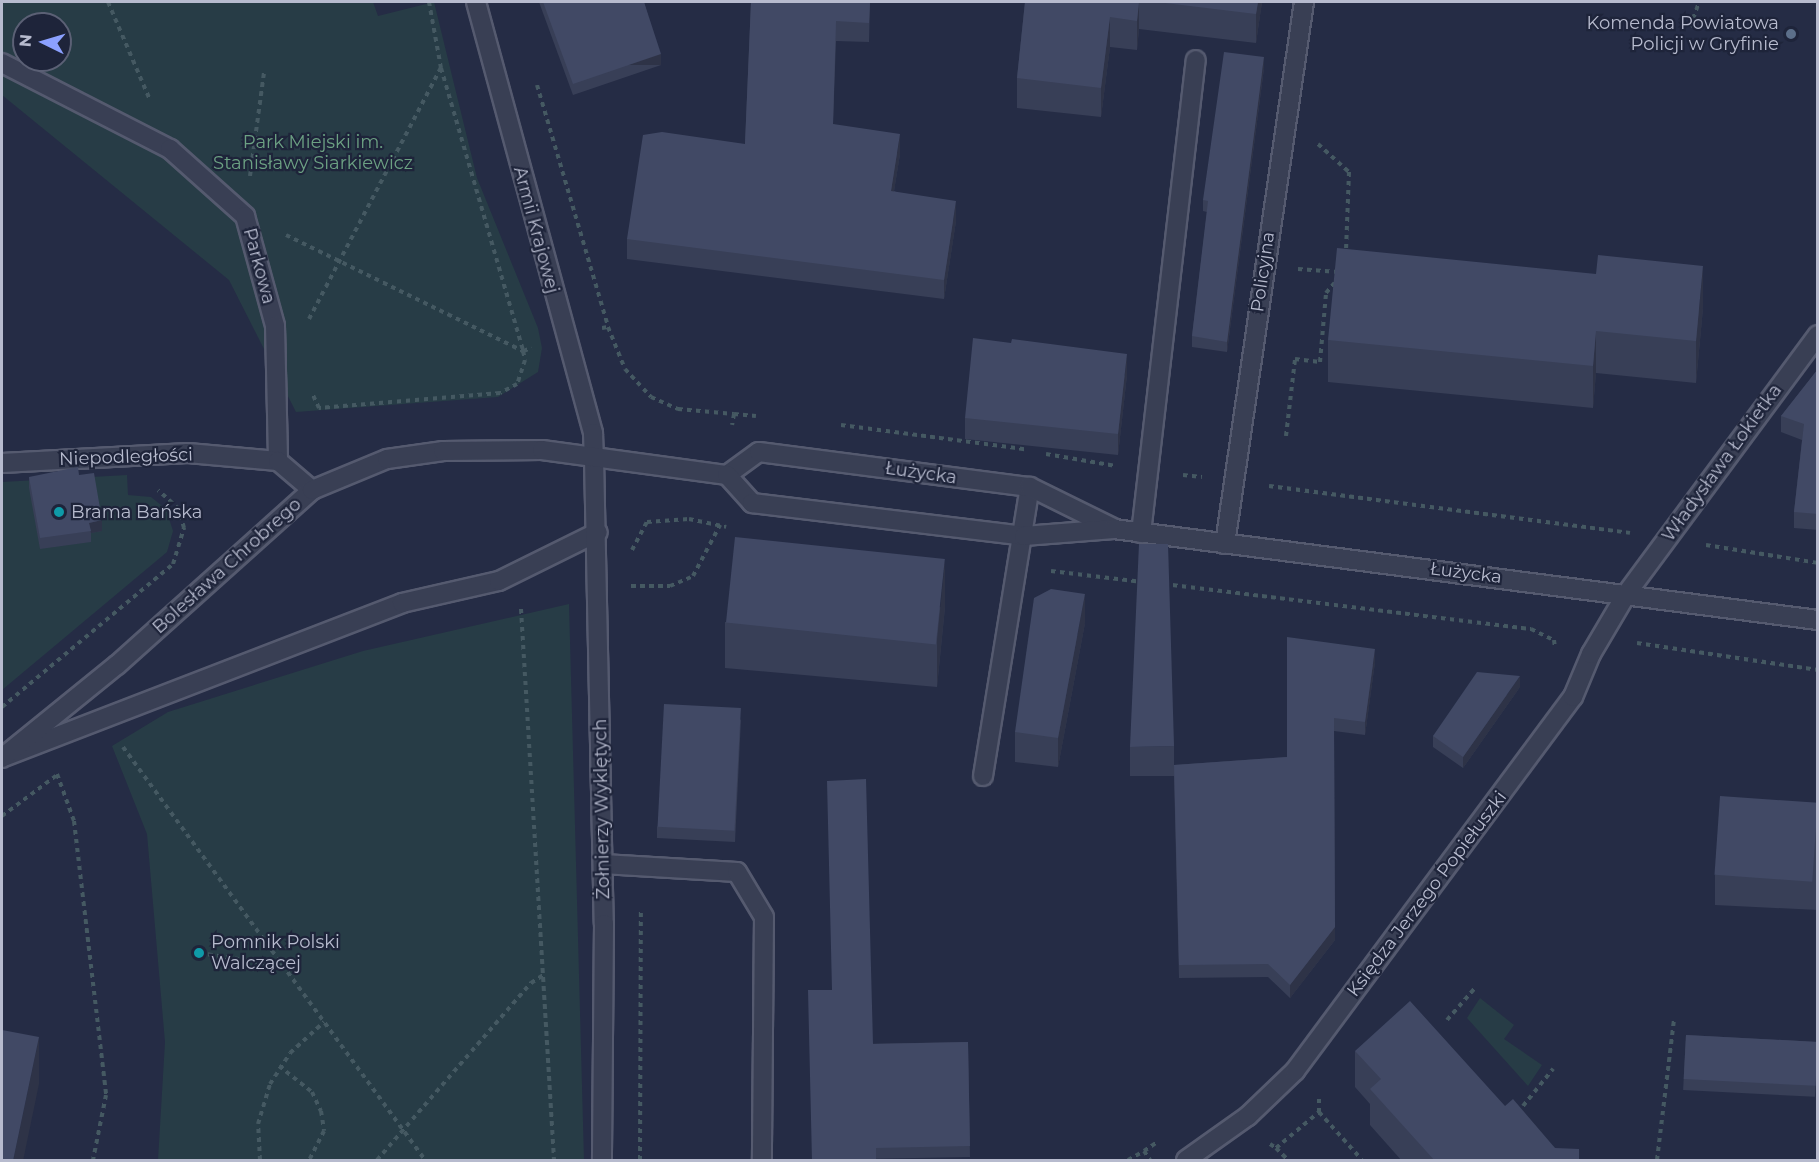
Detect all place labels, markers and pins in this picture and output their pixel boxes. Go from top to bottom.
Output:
place label: Komenda Powiatowa Policji w Gryfinie [1587,13,1779,56]
marker: Komenda Powiatowa Policji w Gryfinie [1784,27,1798,41]
place label: Brama Bańska [71,501,202,523]
marker: Brama Bańska [52,505,66,519]
place label: Pomnik Polski Walczącej [211,932,340,974]
marker: Pomnik Polski Walczącej [192,946,206,960]

